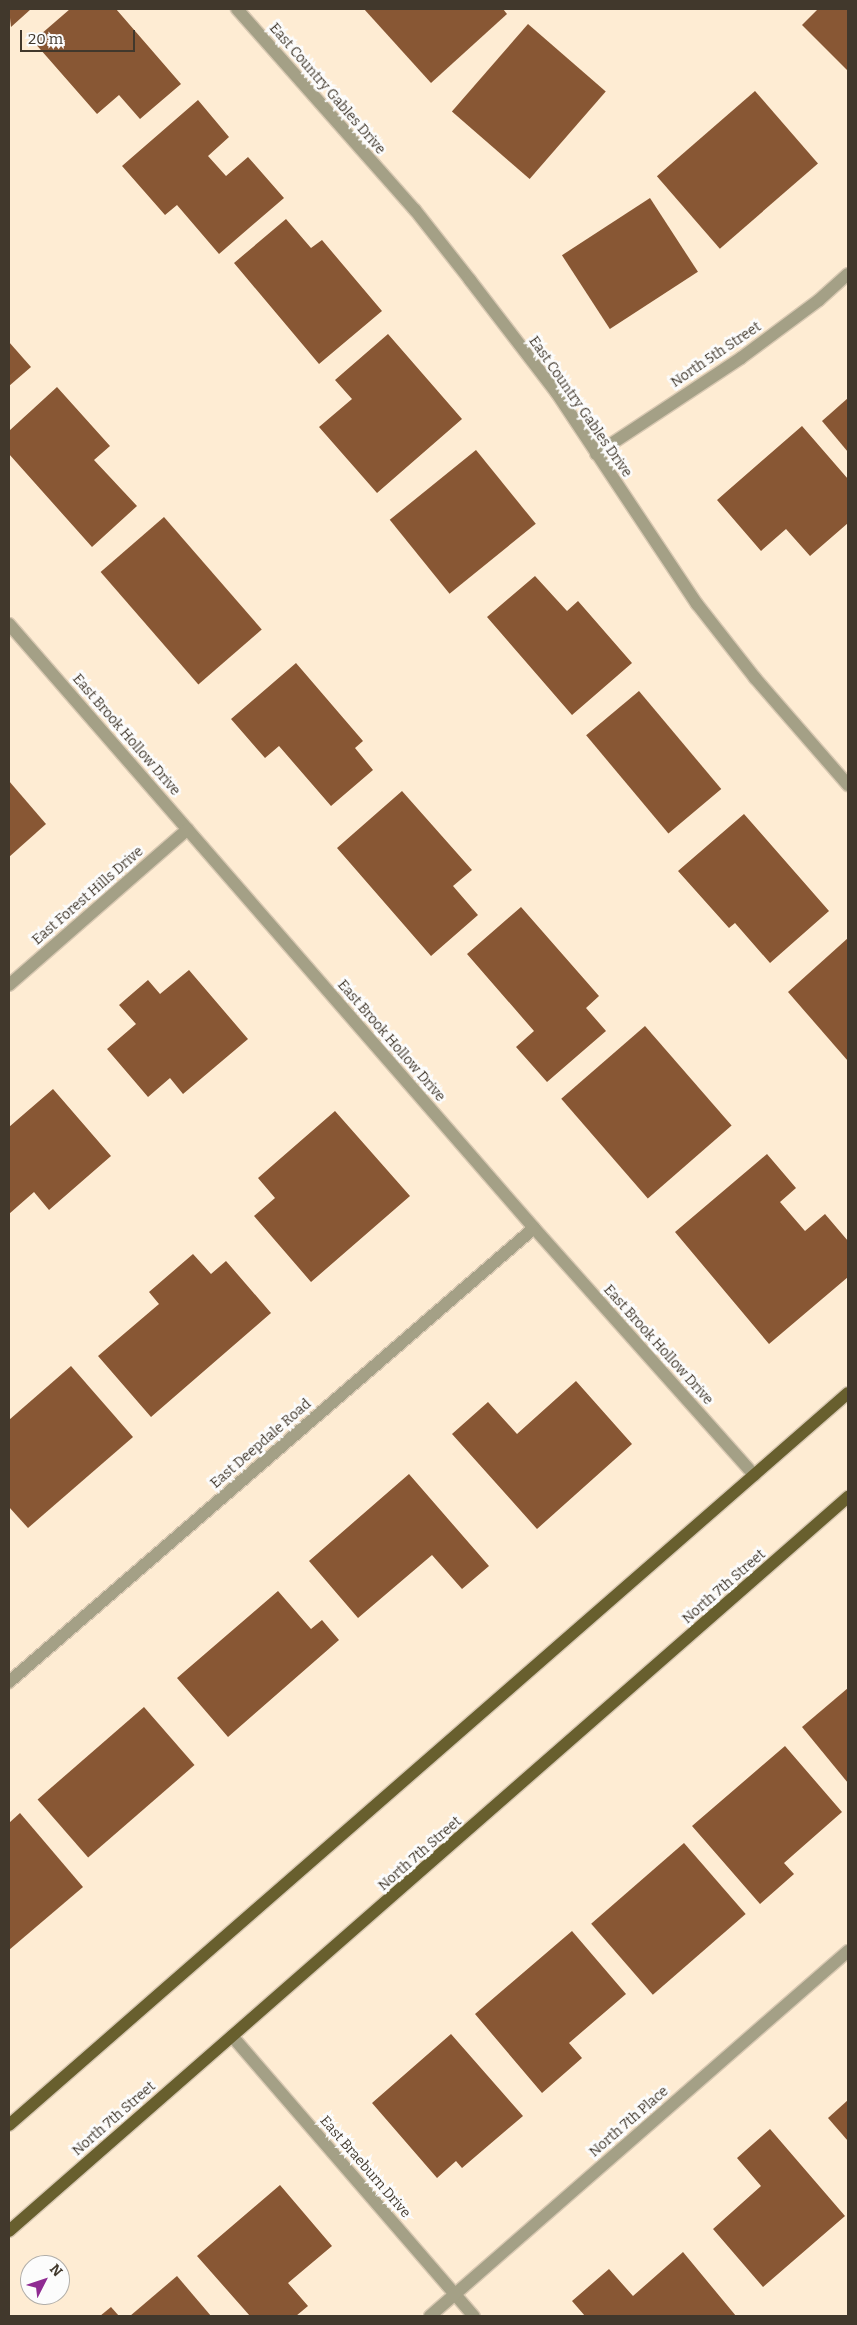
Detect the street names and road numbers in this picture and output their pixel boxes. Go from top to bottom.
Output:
street label: East Country Gables Drive [266,20,388,158]
street label: North 5th Street [668,319,764,391]
street label: East Country Gables Drive [525,333,635,481]
street label: East Brook Hollow Drive [69,671,183,799]
street label: East Forest Hills Drive [29,843,147,949]
street label: East Brook Hollow Drive [334,977,448,1105]
street label: East Brook Hollow Drive [600,1282,716,1408]
street label: East Deepdale Road [207,1396,315,1492]
street label: North 7th Street [679,1546,769,1628]
street label: North 7th Street [375,1813,465,1895]
street label: North 7th Street [69,2078,159,2160]
street label: North 7th Place [586,2083,672,2161]
street label: East Braeburn Drive [316,2113,414,2221]

